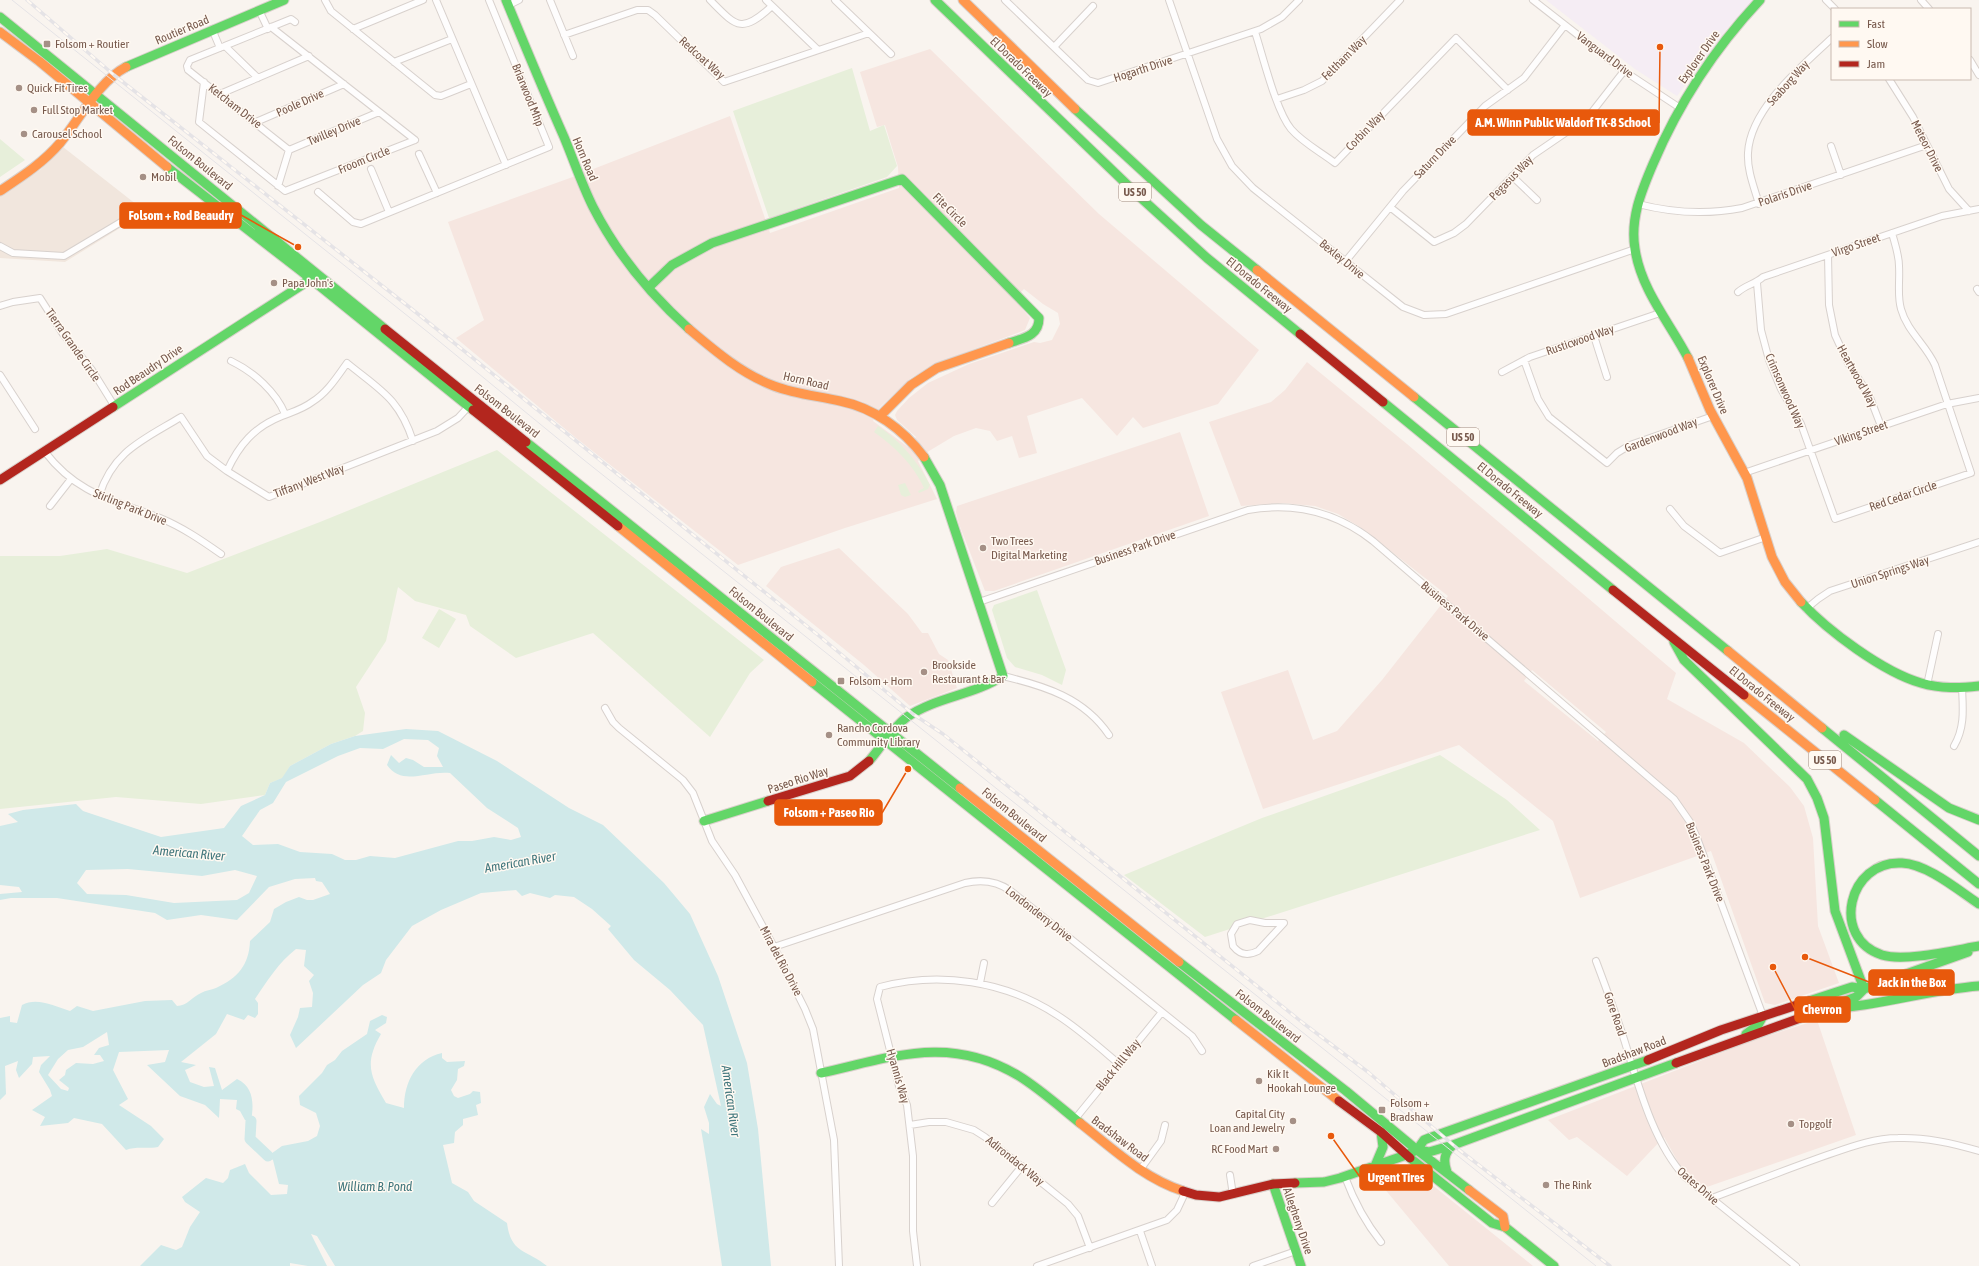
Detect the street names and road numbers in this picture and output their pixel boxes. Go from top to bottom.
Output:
street label: Routier Road [153,12,211,48]
street label: Explorer Drive [1676,28,1722,86]
street label: Vanguard Drive [1574,29,1636,81]
street label: Feltham Way [1319,33,1369,83]
street label: Redcoat Way [676,34,728,82]
street label: El Dorado Freeway [987,34,1055,100]
street label: Hogarth Drive [1112,53,1174,85]
street label: Seaborg Way [1764,57,1812,109]
street label: Briarwood Mhp [509,62,547,129]
street label: Ketcham Drive [206,81,264,131]
street label: Poole Drive [274,86,326,120]
street label: Corbin Way [1343,108,1387,154]
street label: Twilley Drive [305,114,363,148]
street label: Meteor Drive [1908,118,1946,174]
street label: Folsom Boulevard [165,133,235,193]
street label: Saturn Drive [1411,133,1459,181]
street label: Horn Road [569,135,601,183]
street label: Froom Circle [336,143,392,177]
street label: Pegasus Way [1486,153,1536,203]
street label: Polaris Drive [1756,178,1814,210]
road number: US 50 [1119,183,1151,201]
street label: Fite Circle [930,190,970,230]
street label: Virgo Street [1830,230,1883,260]
street label: Bexley Drive [1317,237,1367,281]
street label: El Dorado Freeway [1223,254,1295,316]
street label: Tierra Grande Circle [43,306,103,384]
street label: Rusticwood Way [1544,322,1616,358]
street label: Rod Beaudry Drive [111,342,185,398]
street label: Heartwood Way [1834,342,1880,410]
street label: Crimsonwood Way [1762,351,1808,431]
street label: Explorer Drive [1694,354,1732,416]
street label: Horn Road [782,369,830,393]
street label: Folsom Boulevard [472,381,542,441]
street label: Gardenwood Way [1623,415,1699,455]
street label: Viking Street [1833,417,1890,449]
road number: US 50 [1447,428,1479,446]
street label: El Dorado Freeway [1474,459,1546,521]
street label: Tiffany West Way [272,461,346,501]
street label: Red Cedar Circle [1867,478,1939,514]
street label: Stirling Park Drive [91,486,169,528]
street label: Business Park Drive [1093,528,1177,568]
street label: Union Springs Way [1849,553,1931,591]
street label: Business Park Drive [1418,578,1492,644]
street label: Folsom Boulevard [726,584,796,644]
street label: El Dorado Freeway [1726,663,1798,725]
road number: US 50 [1809,751,1841,769]
street label: Paseo Rio Way [766,764,830,796]
street label: Folsom Boulevard [979,785,1049,845]
street label: Business Park Drive [1683,820,1727,904]
street label: Londonderry Drive [1003,883,1075,945]
street label: Mira del Rio Drive [757,924,805,998]
street label: Folsom Boulevard [1233,986,1303,1046]
street label: Gore Road [1601,990,1629,1038]
street label: Bradshaw Road [1600,1033,1668,1071]
street label: Black Hill Way [1093,1036,1143,1094]
street label: Hyannis Way [883,1047,913,1105]
street label: Bradshaw Road [1089,1113,1151,1165]
street label: Adirondack Way [983,1133,1047,1189]
street label: Oates Drive [1674,1164,1722,1208]
street label: Allegheny Drive [1280,1186,1316,1256]

